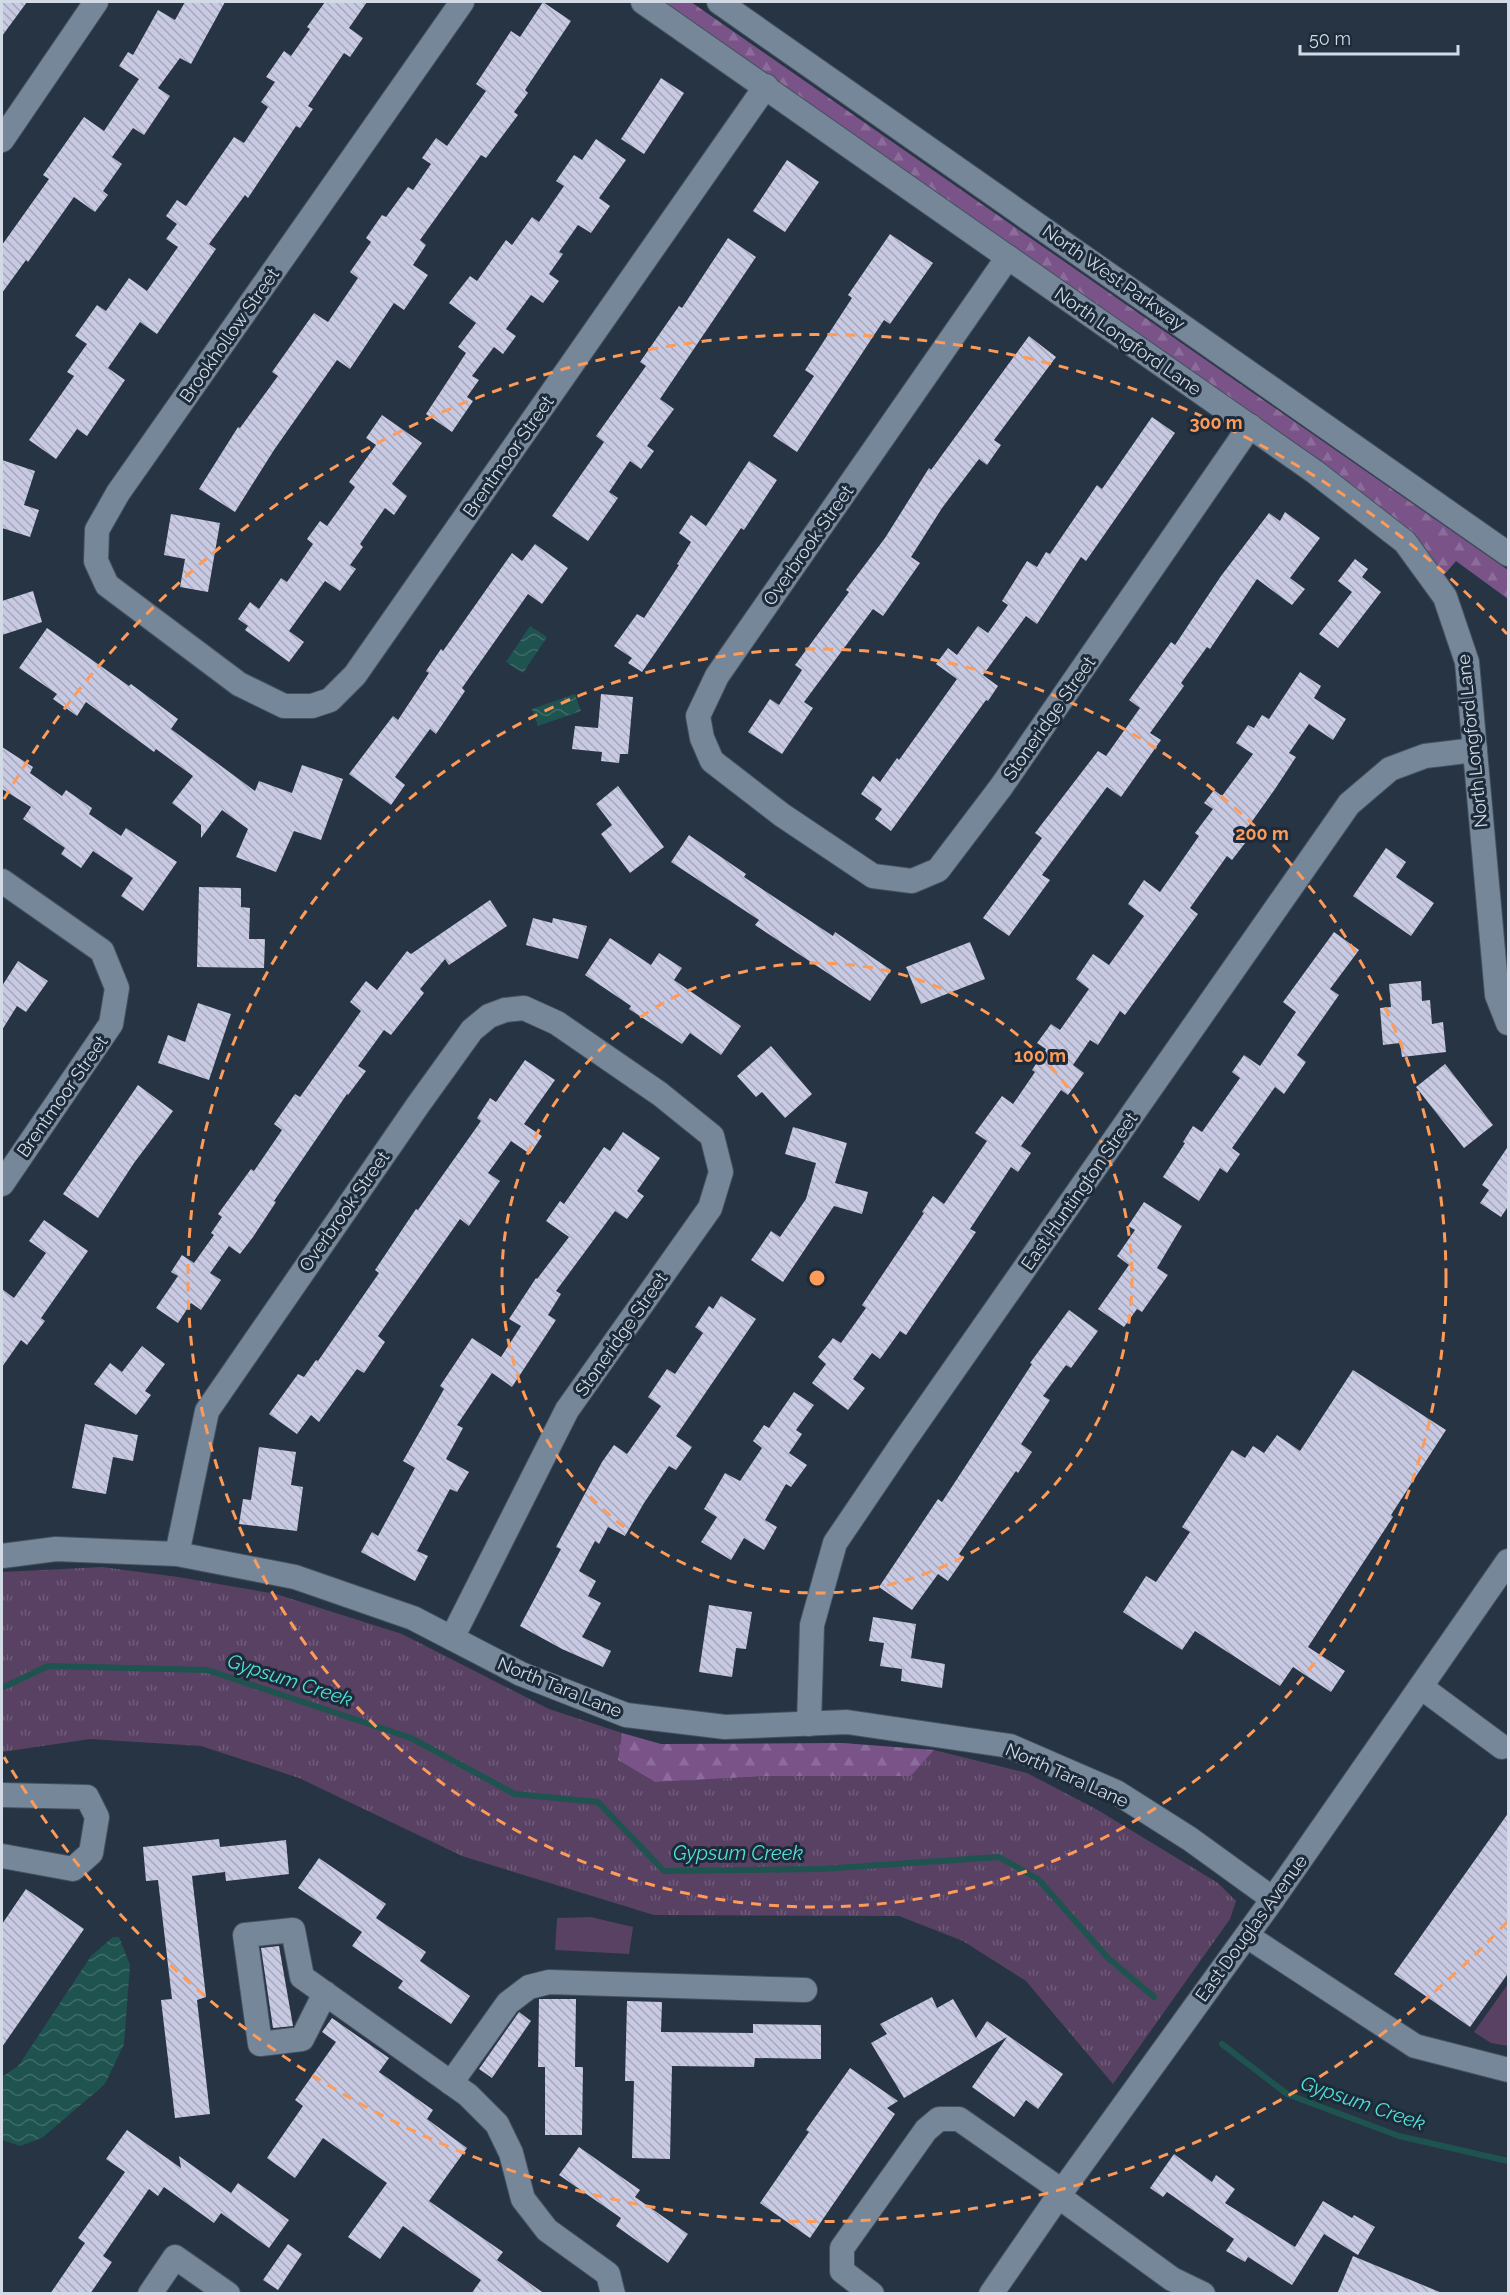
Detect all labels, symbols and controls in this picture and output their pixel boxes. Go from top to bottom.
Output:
scale bar [1300,18,1458,56]
text: 50 m [1309,28,1351,49]
street label: North West Parkway [1039,220,1190,334]
street label: Brookhollow Street [175,264,283,406]
street label: North Longford Lane [1051,282,1206,400]
street label: Brentmoor Street [458,391,558,521]
text: 300 m [1189,412,1243,433]
street label: Overbrook Street [759,481,857,609]
street label: Stoneridge Street [999,652,1099,784]
street label: North Longford Lane [1452,653,1492,829]
text: 200 m [1235,823,1289,844]
street label: Brentmoor Street [12,1031,112,1161]
text: 100 m [1014,1045,1066,1066]
street label: East Huntington Street [1017,1108,1141,1274]
street label: Overbrook Street [295,1147,393,1275]
street label: Stoneridge Street [571,1268,671,1400]
centre of rings [807,1268,827,1288]
water label: Gypsum Creek [224,1648,356,1712]
street label: North Tara Lane [495,1652,626,1722]
street label: North Tara Lane [1002,1738,1132,1812]
water label: Gypsum Creek [673,1841,803,1865]
street label: East Douglas Avenue [1191,1850,1311,2005]
water label: Gypsum Creek [1298,2070,1429,2136]

